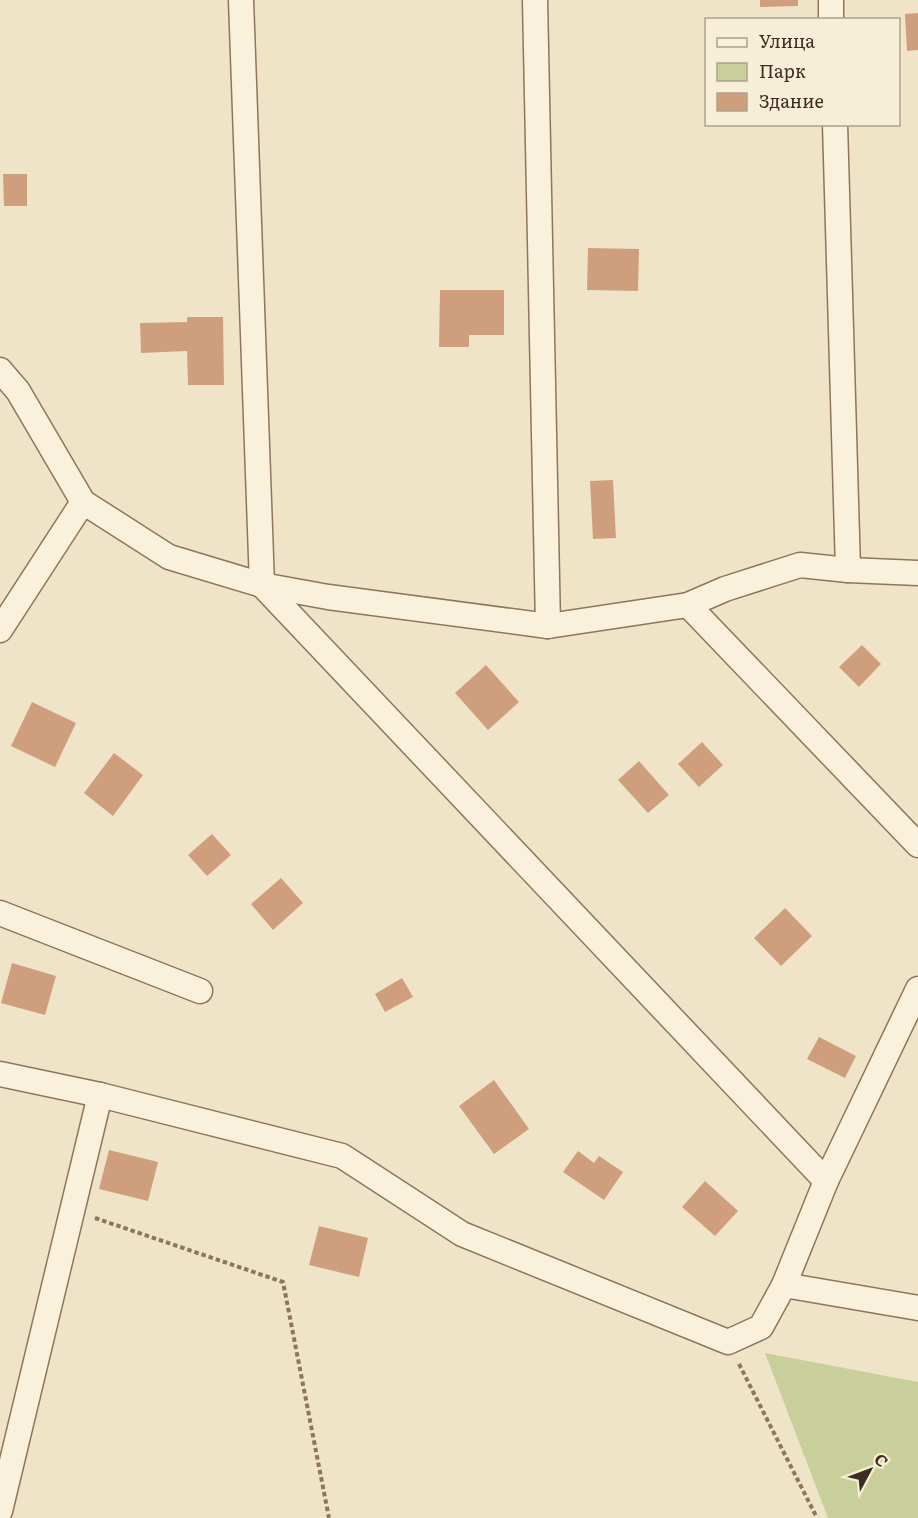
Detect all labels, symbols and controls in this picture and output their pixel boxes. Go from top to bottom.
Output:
legend [705,18,900,126]
text: Улица [759,27,815,54]
text: Парк [759,57,806,84]
text: Здание [759,87,824,114]
north arrow [840,1440,900,1500]
text: С [869,1447,895,1472]

